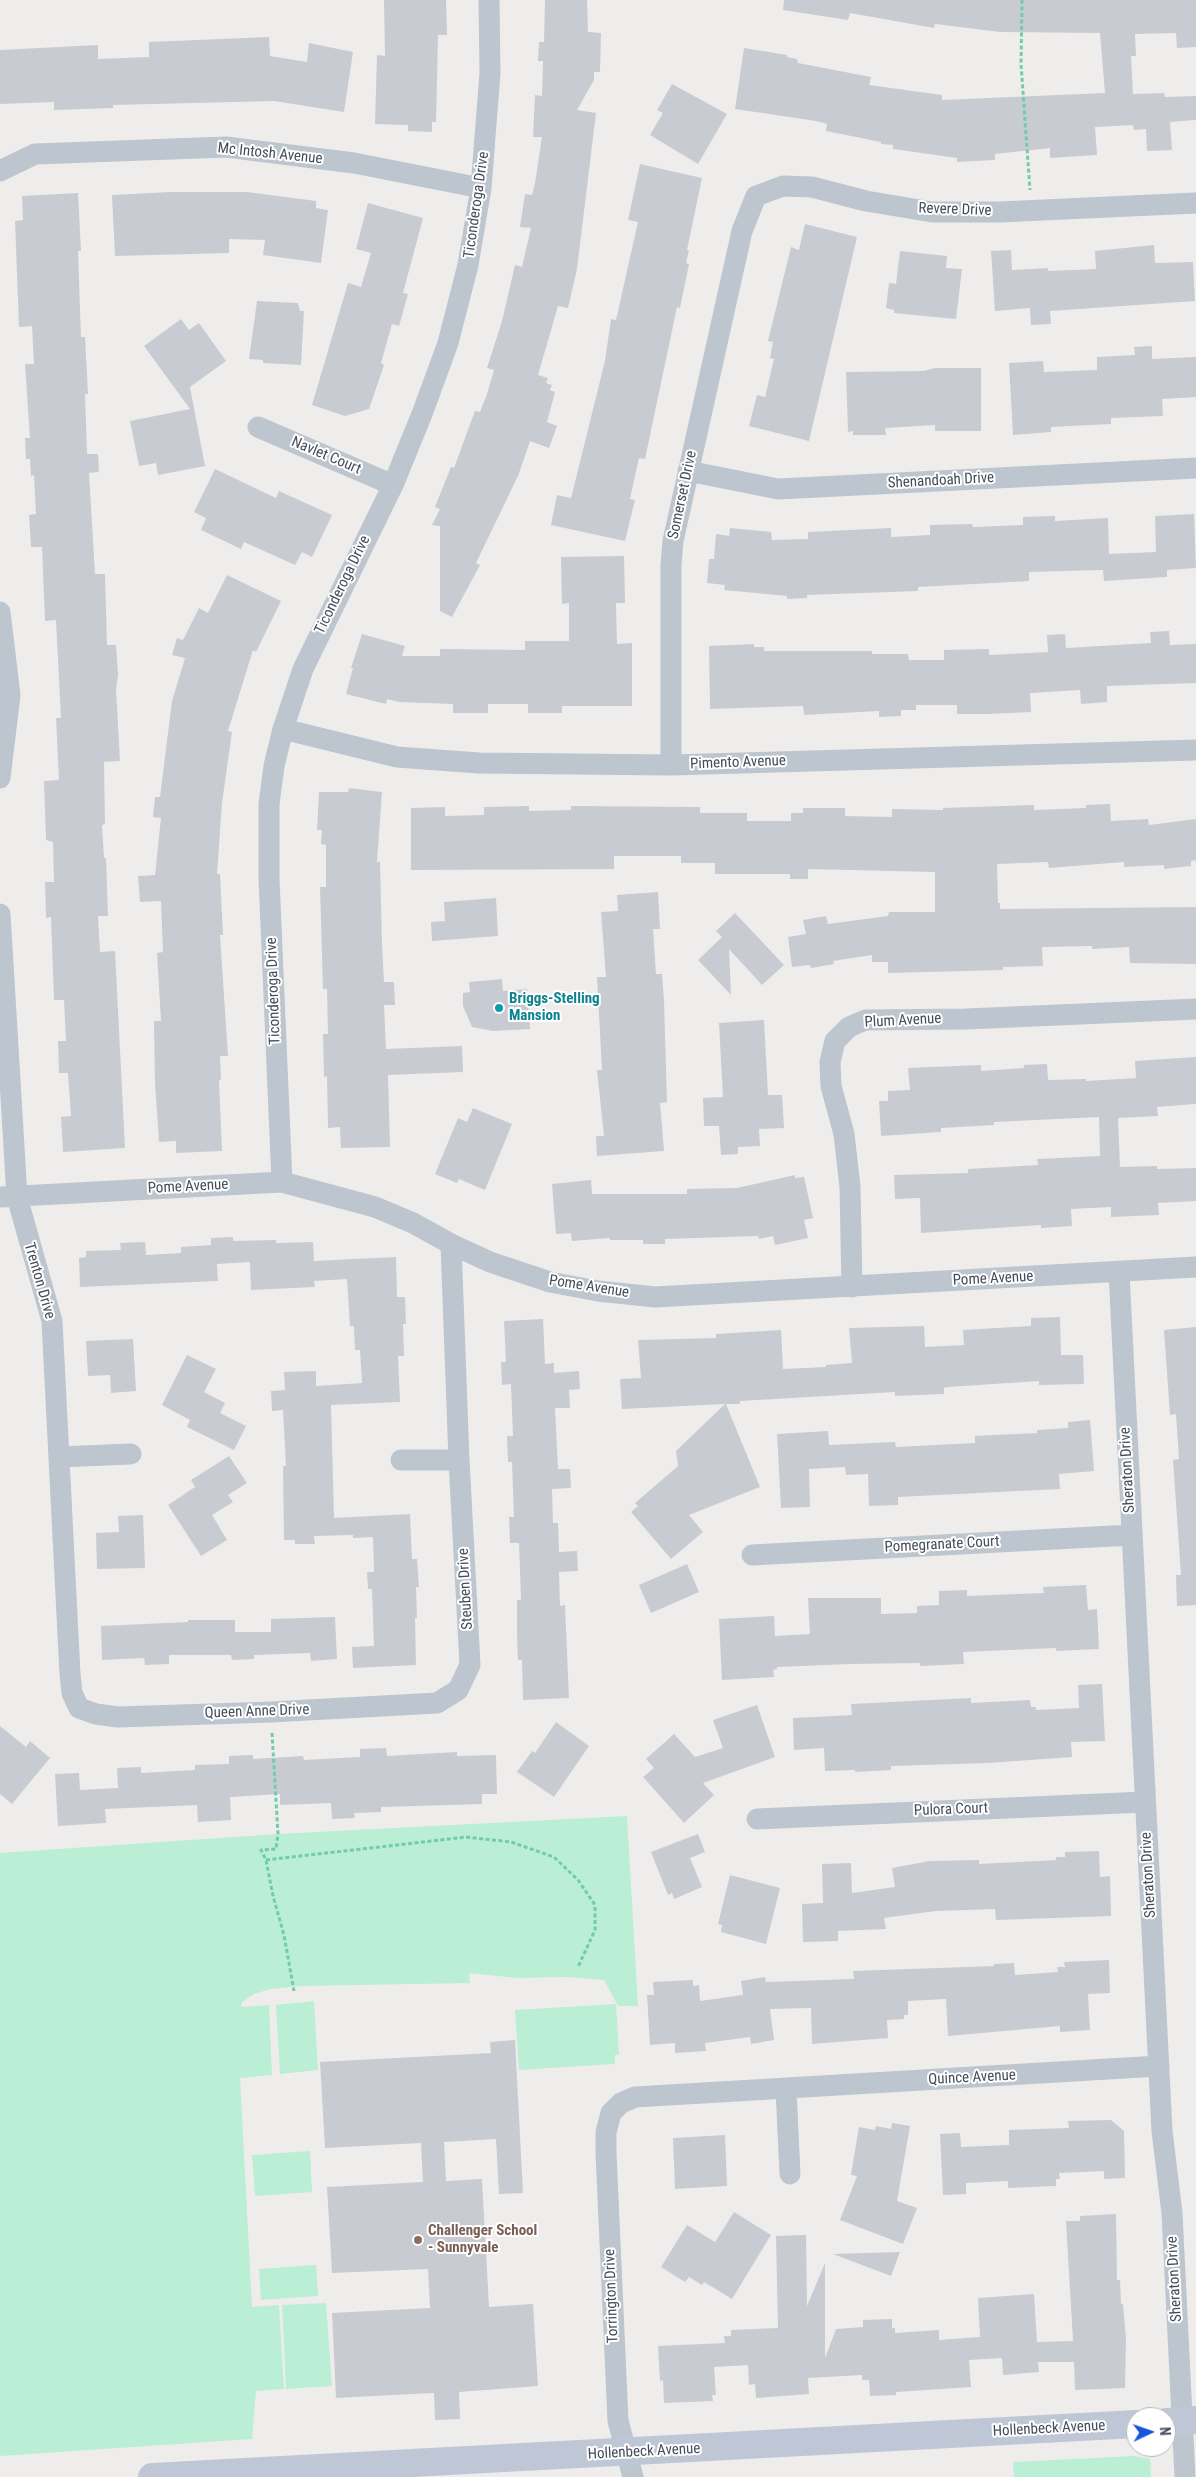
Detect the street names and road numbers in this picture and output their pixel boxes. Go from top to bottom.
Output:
street label: Mc Intosh Avenue [217,140,323,168]
street label: Ticonderoga Drive [461,151,493,259]
street label: Revere Drive [918,200,992,220]
street label: Navlet Court [289,433,363,479]
street label: Somerset Drive [665,449,701,541]
street label: Shenandoah Drive [887,469,995,493]
street label: Ticonderoga Drive [311,533,375,637]
street label: Pimento Avenue [690,752,786,774]
street label: Ticonderoga Drive [263,937,285,1045]
street label: Plum Avenue [864,1010,942,1032]
street label: Pome Avenue [147,1176,229,1198]
street label: Trenton Drive [20,1241,58,1321]
street label: Pome Avenue [952,1268,1034,1290]
street label: Pome Avenue [548,1272,630,1302]
street label: Sheraton Drive [1117,1427,1139,1513]
street label: Pomegranate Court [884,1533,1000,1557]
street label: Steuben Drive [455,1548,477,1630]
street label: Queen Anne Drive [204,1701,310,1723]
street label: Pulora Court [914,1800,988,1820]
street label: Sheraton Drive [1138,1832,1160,1918]
street label: Quince Avenue [928,2067,1016,2089]
street label: Sheraton Drive [1164,2236,1186,2322]
street label: Torrington Drive [601,2249,623,2343]
street label: Hollenbeck Avenue [992,2417,1106,2441]
street label: Hollenbeck Avenue [587,2440,701,2464]

